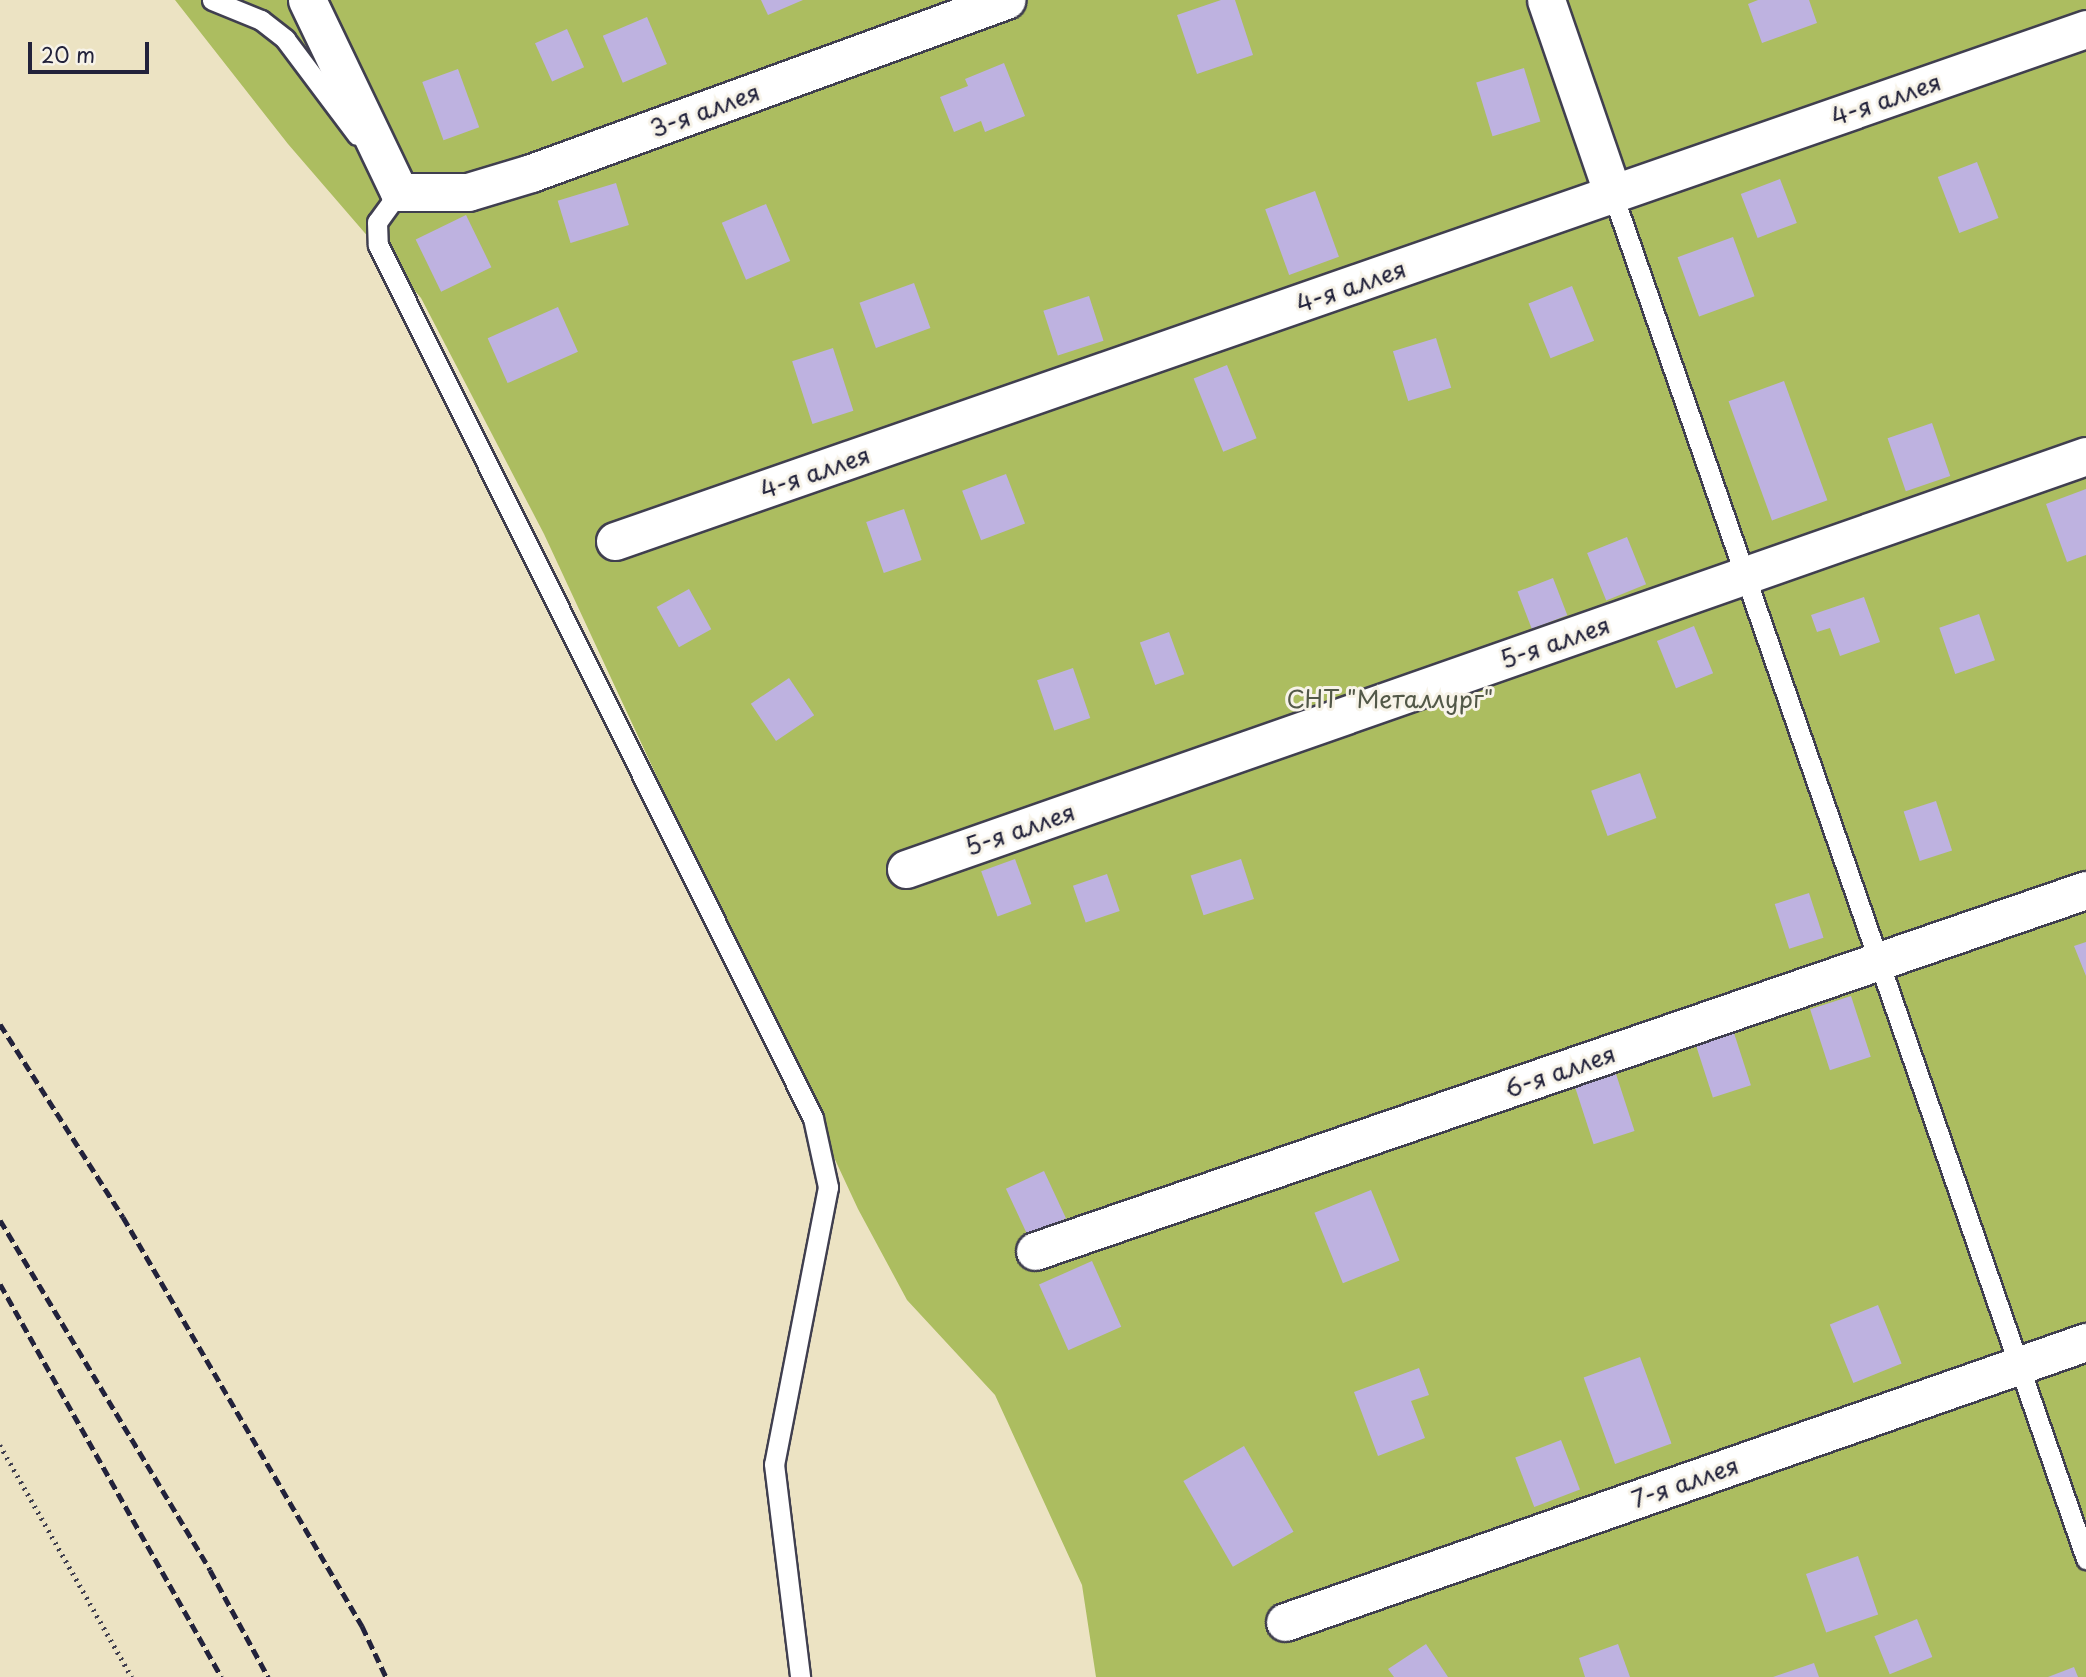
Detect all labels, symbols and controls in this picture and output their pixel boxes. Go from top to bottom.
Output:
scale bar [32,28,152,72]
text: 20 m [41,38,95,70]
street label: 4-я аллея [1827,67,1945,131]
street label: 3-я аллея [646,77,764,143]
street label: 4-я аллея [1292,254,1410,318]
street label: 4-я аллея [756,440,874,504]
street label: 5-я аллея [1496,610,1614,674]
park label: СНТ "Металлург" [1286,685,1494,713]
street label: 5-я аллея [961,797,1079,861]
street label: 6-я аллея [1501,1039,1619,1103]
street label: 7-я аллея [1627,1450,1743,1514]

